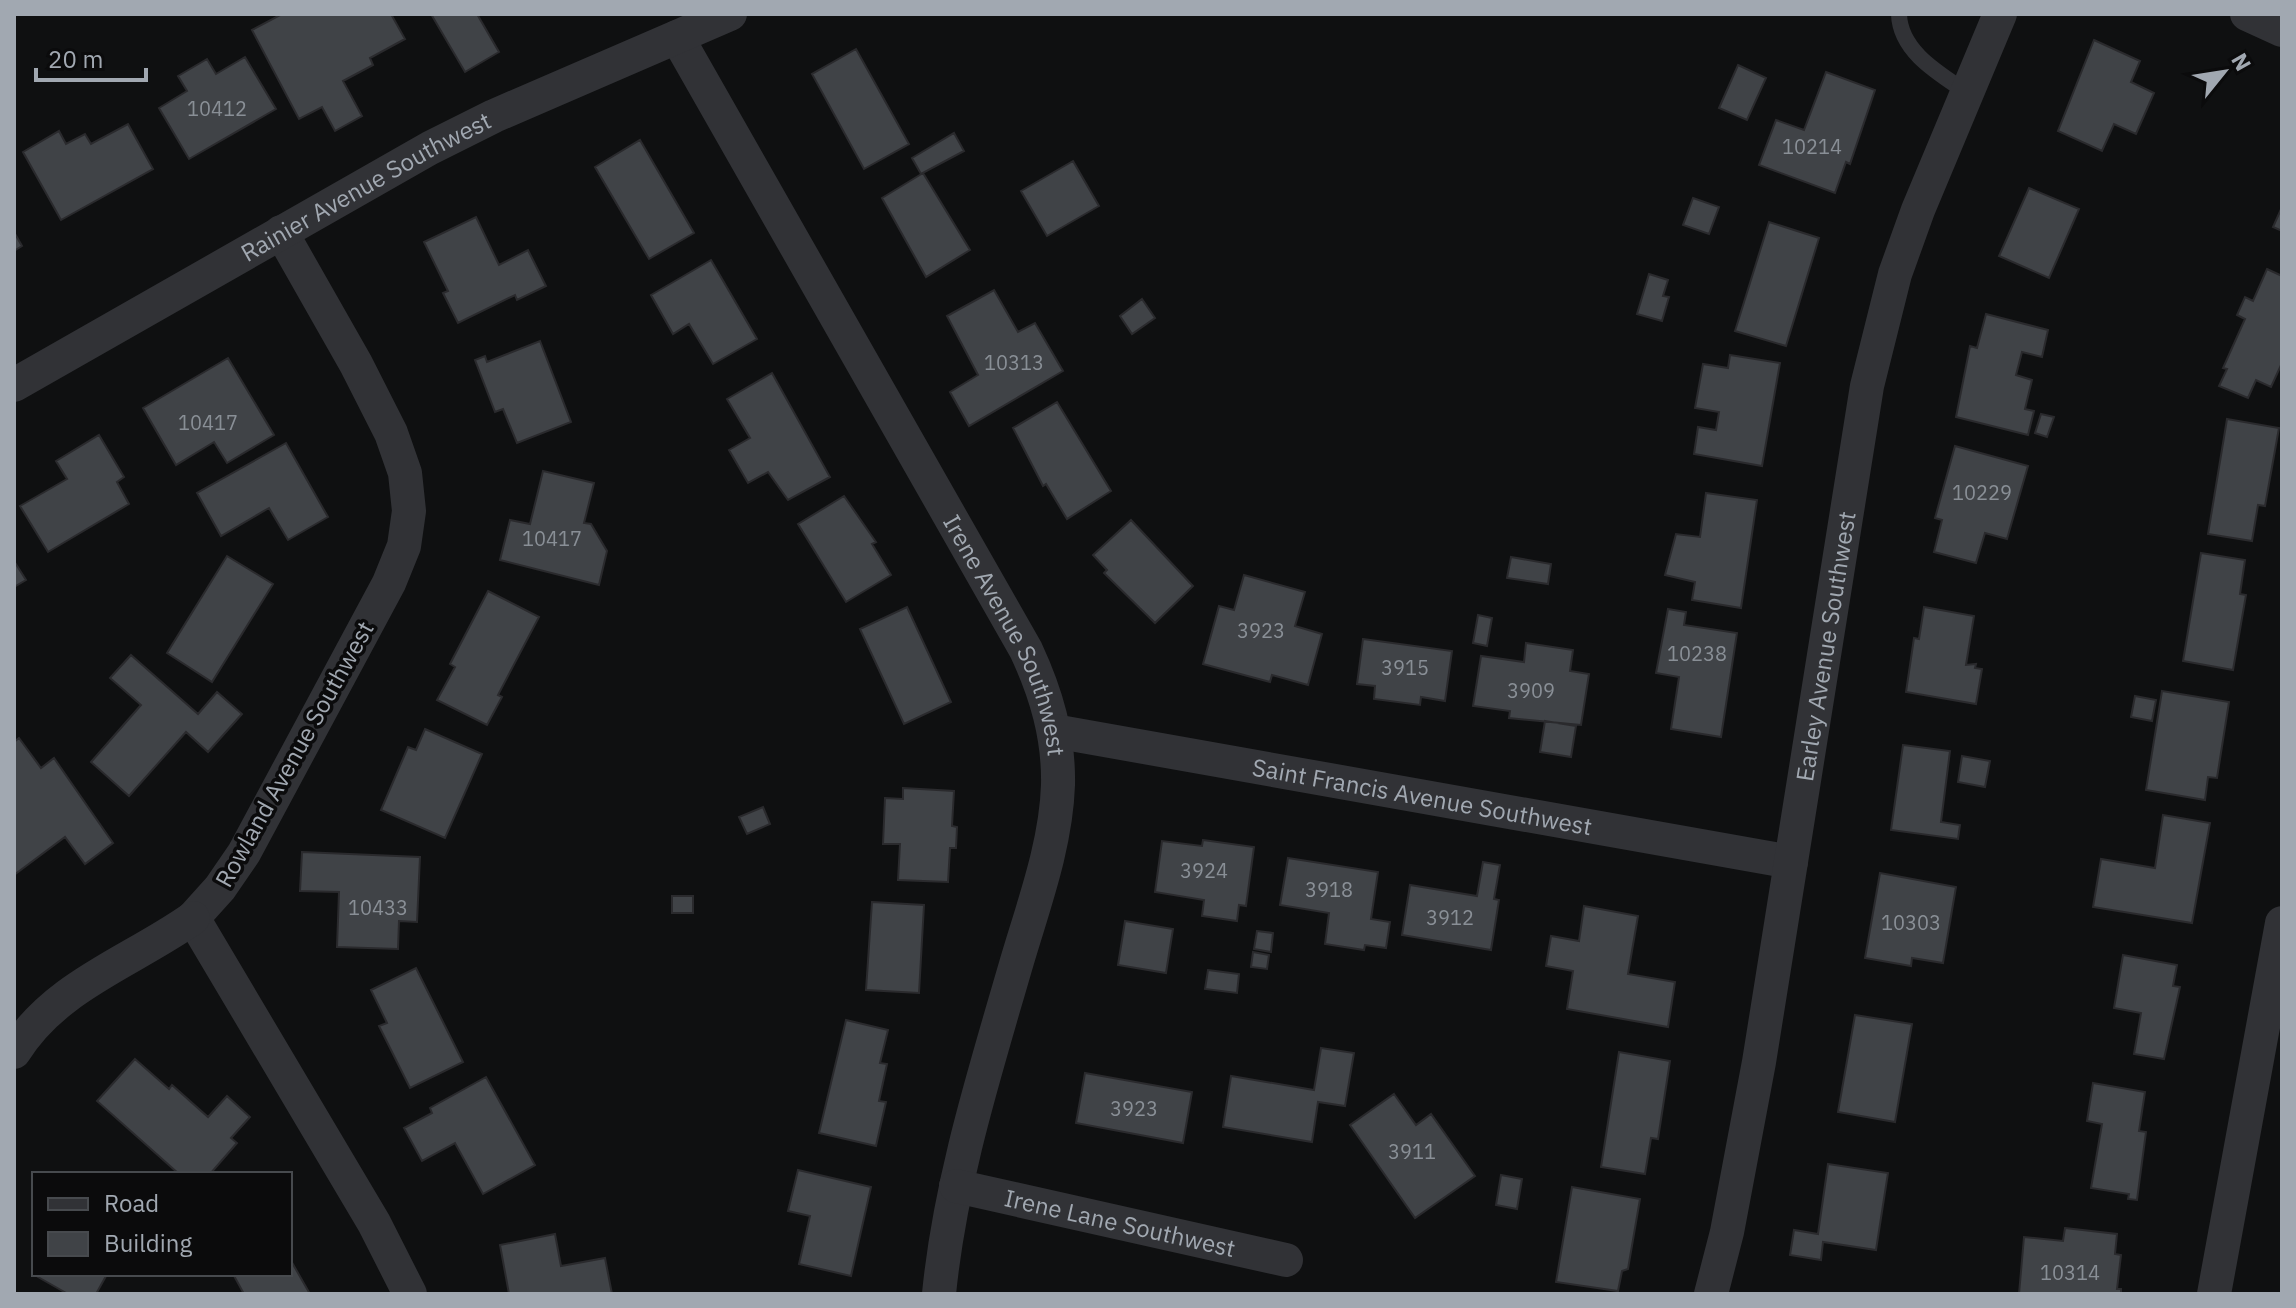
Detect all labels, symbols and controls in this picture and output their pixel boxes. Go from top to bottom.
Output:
scale bar [36,32,146,82]
north arrow [2184,32,2264,112]
text: 20 m [48,43,103,75]
text: N [2225,48,2258,76]
house number: 10412 [187,95,247,122]
street label: Rainier Avenue Southwest [235,104,496,269]
house number: 10214 [1782,133,1842,160]
house number: 10313 [984,349,1044,376]
house number: 10417 [178,409,238,436]
house number: 10229 [1952,479,2012,506]
street label: Irene Avenue Southwest [936,509,1073,758]
street label: Earley Avenue Southwest [1788,509,1863,784]
house number: 10417 [522,525,582,552]
street label: Rowland Avenue Southwest [207,615,381,893]
house number: 3923 [1237,617,1285,644]
house number: 10238 [1667,640,1727,667]
house number: 3915 [1381,654,1429,681]
house number: 3909 [1507,677,1555,704]
street label: Saint Francis Avenue Southwest [1250,751,1595,842]
house number: 3924 [1180,857,1228,884]
house number: 3918 [1305,876,1353,903]
house number: 10433 [348,894,408,921]
house number: 3912 [1426,904,1474,931]
house number: 10303 [1881,909,1941,936]
house number: 3923 [1110,1095,1158,1122]
house number: 3911 [1388,1138,1436,1165]
legend [32,1172,292,1276]
street label: Irene Lane Southwest [1001,1181,1238,1264]
text: Road [104,1187,159,1219]
text: Building [104,1227,192,1259]
house number: 10314 [2040,1259,2100,1286]

